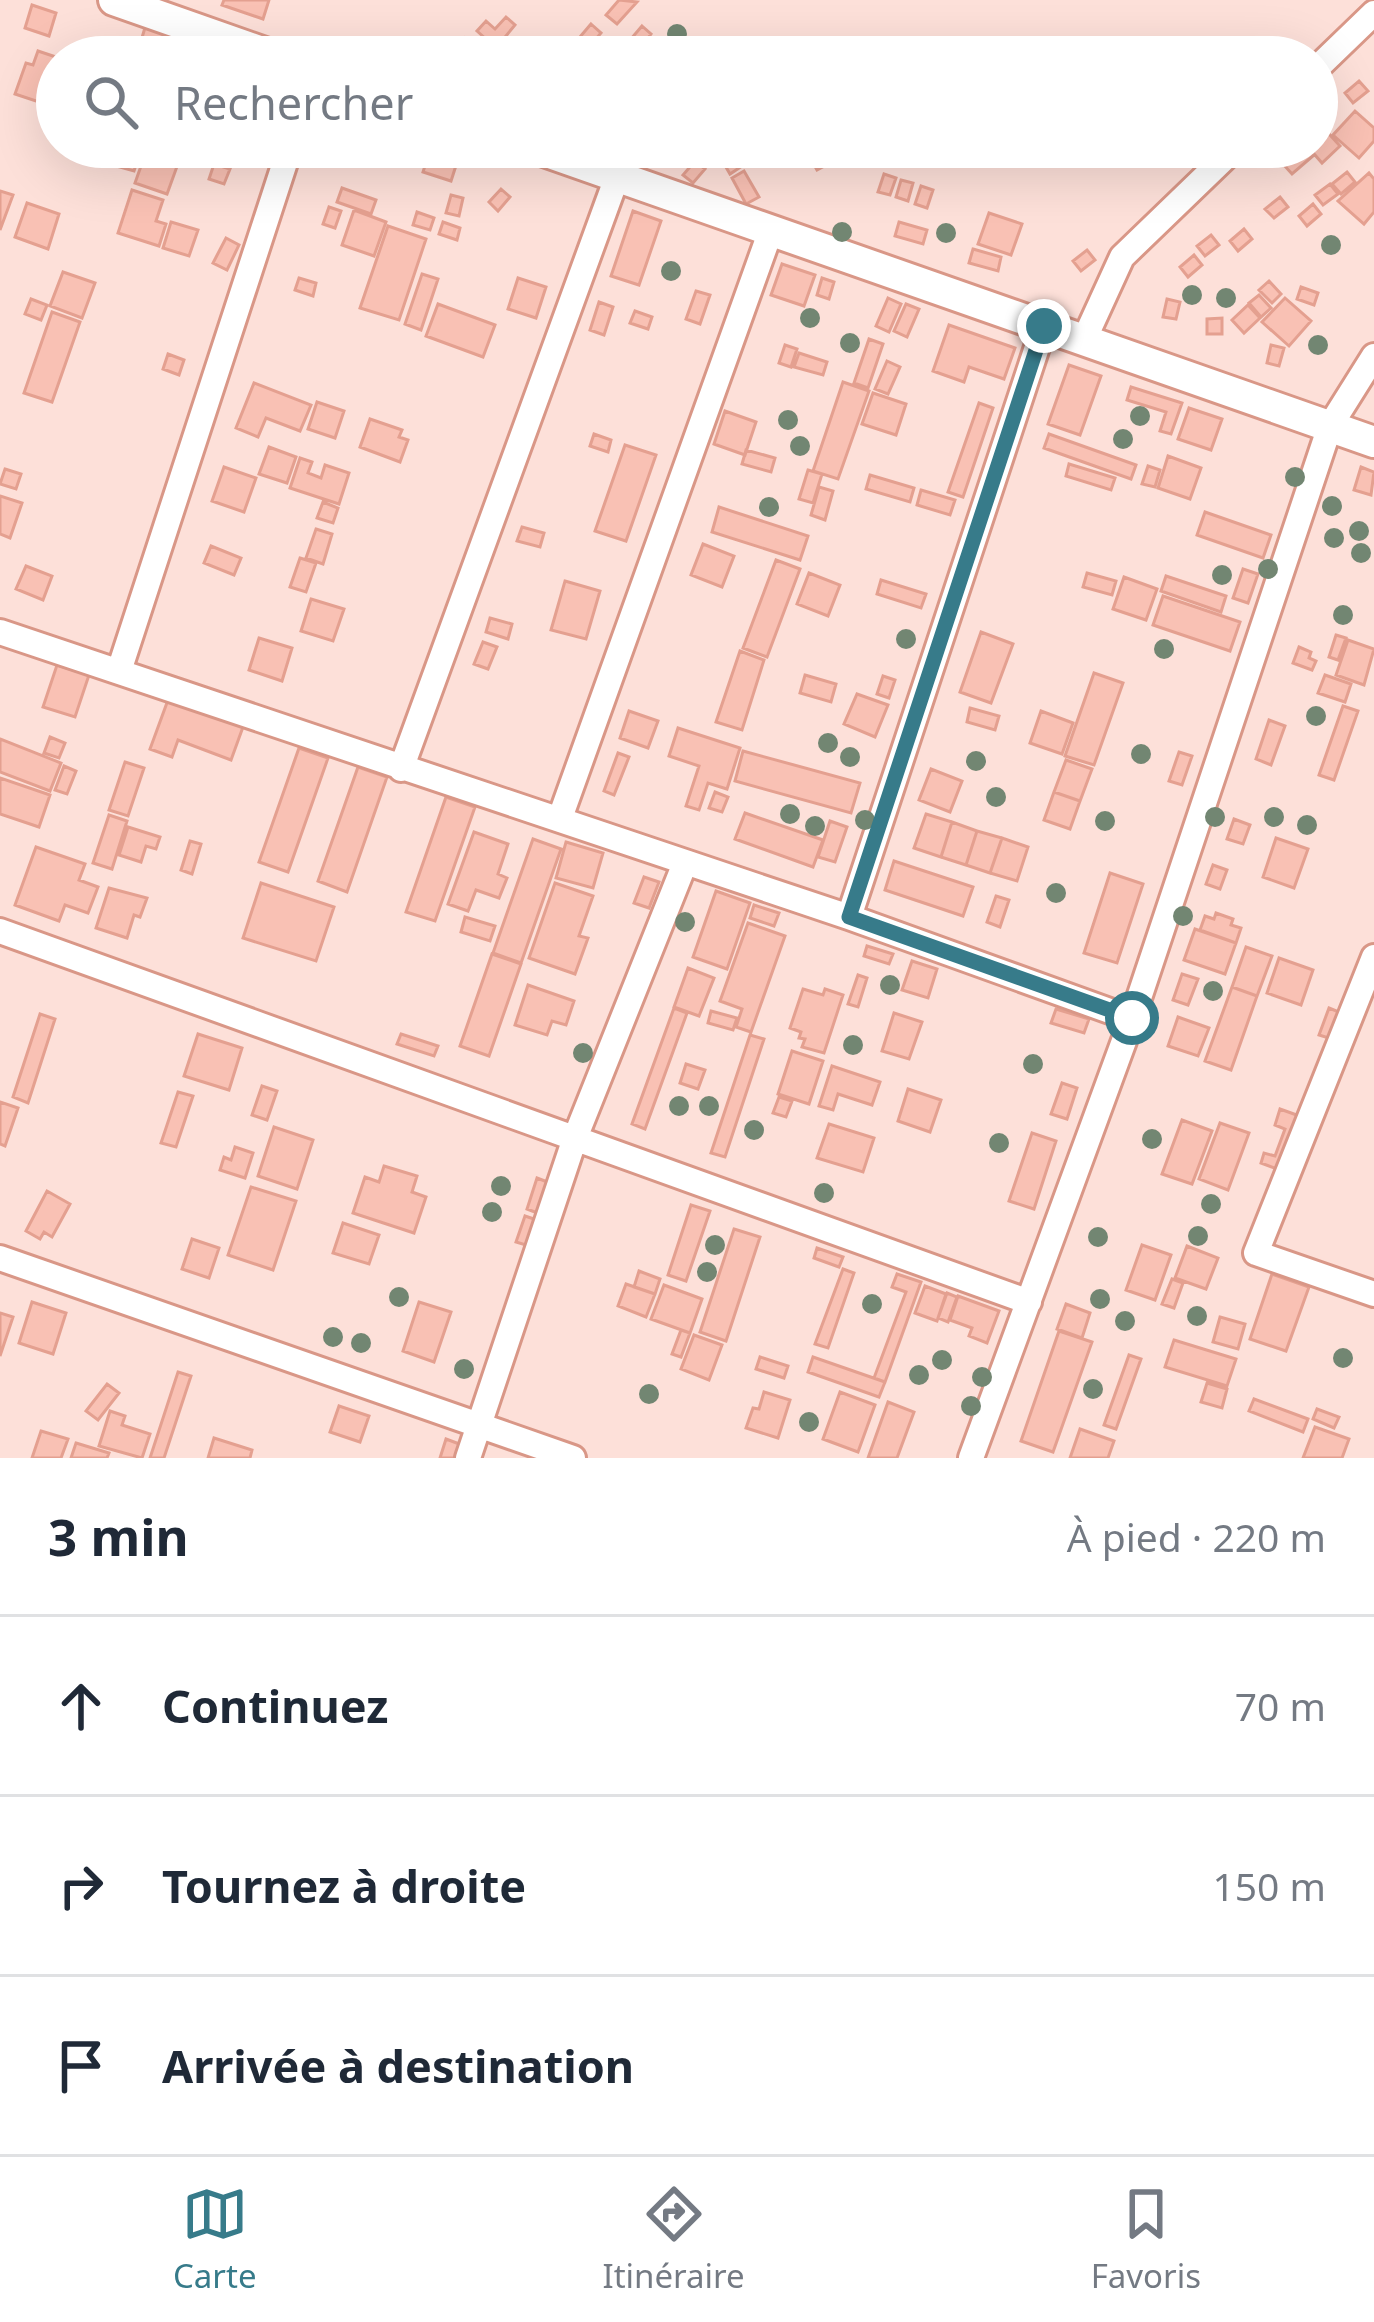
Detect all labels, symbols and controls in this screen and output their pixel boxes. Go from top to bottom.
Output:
search box [36,36,1338,168]
icon: search [78,69,144,135]
text: Rechercher [174,72,413,133]
route end [1017,299,1071,353]
route start [1105,991,1159,1045]
text: 3 min [48,1501,189,1571]
text: À pied · 220 m [1067,1510,1326,1563]
icon: ahead [48,1673,114,1739]
text: Continuez [162,1675,388,1736]
text: 70 m [1235,1679,1326,1732]
icon: right [48,1853,114,1919]
text: Tournez à droite [162,1855,526,1916]
text: 150 m [1212,1859,1326,1912]
icon: arrive [48,2033,114,2099]
text: Arrivée à destination [162,2035,634,2096]
tab: Carte [173,2181,257,2298]
tab: Itinéraire [602,2181,745,2298]
tab: Favoris [1091,2181,1201,2298]

